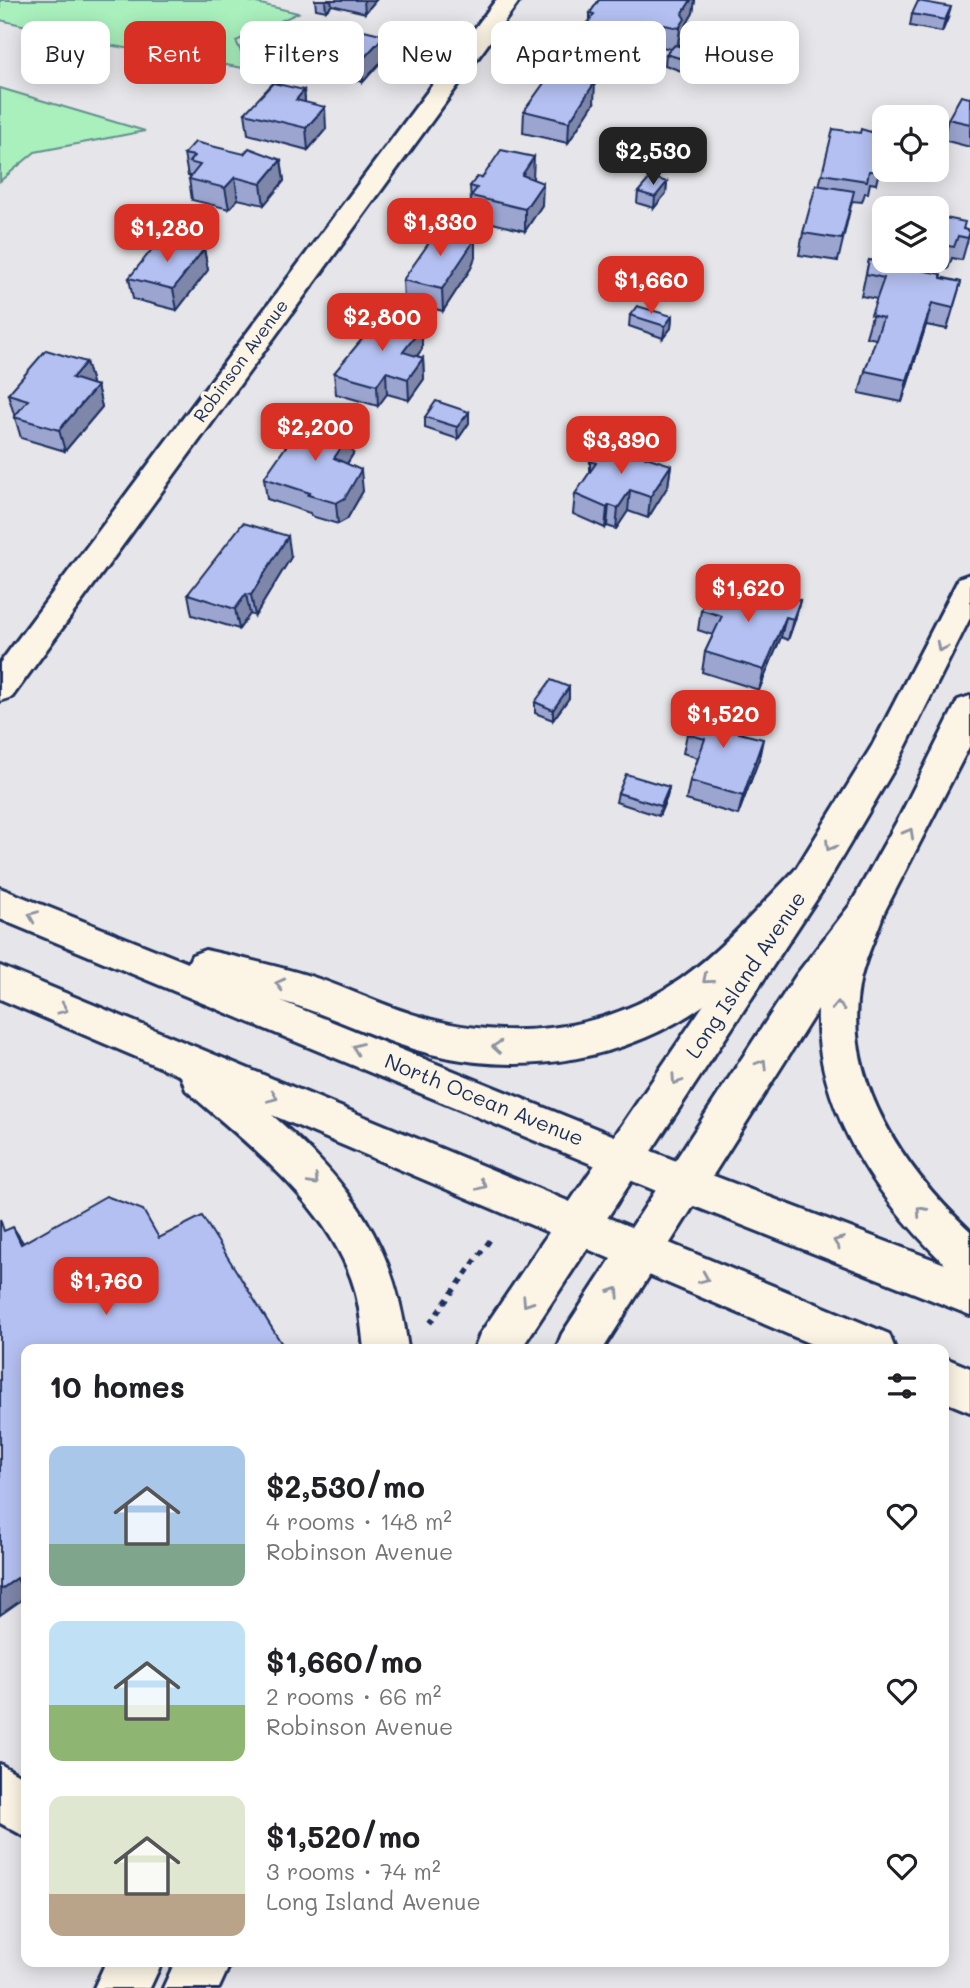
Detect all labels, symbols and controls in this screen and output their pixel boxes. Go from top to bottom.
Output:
chip: Buy [21,21,110,84]
chip: Rent [124,21,226,84]
chip: Filters [240,21,364,84]
chip: New [378,21,477,84]
chip: Apartment [491,21,666,84]
chip: House [680,21,799,84]
map controls [872,105,949,273]
button: locate [872,105,949,182]
pin: $2,530 [596,128,710,187]
text: $2,530 [615,135,691,165]
button: layers [872,196,949,273]
pin: $1,330 [383,198,497,258]
pin: $1,280 [110,204,224,264]
text: $1,330 [403,206,477,236]
text: $1,280 [130,212,204,242]
pin: $1,660 [594,256,708,316]
text: $1,660 [614,264,688,294]
street label: Robinson Avenue [187,294,293,427]
pin: $2,800 [325,294,439,353]
text: $2,800 [343,301,421,331]
pin: $2,200 [258,404,372,463]
text: $2,200 [277,411,353,441]
pin: $3,390 [564,416,678,476]
text: $3,390 [582,424,660,454]
pin: $1,620 [691,564,805,624]
text: $1,620 [711,572,785,602]
one-way arrow [935,640,949,652]
pin: $1,520 [666,690,780,750]
text: $1,520 [687,698,759,728]
one-way arrow [901,828,914,841]
one-way arrow [825,838,838,851]
street label: Long Island Avenue [679,885,811,1063]
one-way arrow [27,910,40,924]
one-way arrow [703,971,716,983]
one-way arrow [274,978,286,992]
one-way arrow [56,1000,68,1014]
one-way arrow [830,1000,846,1010]
one-way arrow [491,1040,502,1055]
one-way arrow [351,1043,363,1057]
street label: North Ocean Avenue [381,1046,588,1151]
one-way arrow [753,1059,766,1072]
one-way arrow [672,1072,684,1085]
one-way arrow [265,1089,278,1103]
one-way arrow [306,1173,318,1186]
one-way arrow [476,1177,488,1191]
one-way arrow [917,1206,929,1219]
one-way arrow [833,1236,845,1250]
pin: $1,760 [49,1258,163,1317]
text: $1,760 [70,1265,142,1295]
one-way arrow [697,1270,710,1284]
one-way arrow [607,1287,619,1300]
one-way arrow [522,1295,535,1308]
text: 10 homes [49,1366,185,1406]
icon: filters [883,1367,921,1405]
text: $2,530/mo [266,1466,425,1506]
icon: home [105,1474,189,1558]
icon: heart [883,1497,921,1535]
text: 4 rooms · 148 m² [266,1506,452,1536]
text: Robinson Avenue [266,1536,453,1566]
text: $1,660/mo [266,1641,422,1681]
icon: home [105,1649,189,1733]
icon: heart [883,1672,921,1710]
text: 2 rooms · 66 m² [266,1681,441,1711]
text: Robinson Avenue [266,1711,453,1741]
text: $1,520/mo [266,1816,420,1856]
icon: home [105,1824,189,1908]
icon: heart [883,1847,921,1885]
text: 3 rooms · 74 m² [266,1856,441,1886]
text: Long Island Avenue [266,1886,481,1916]

